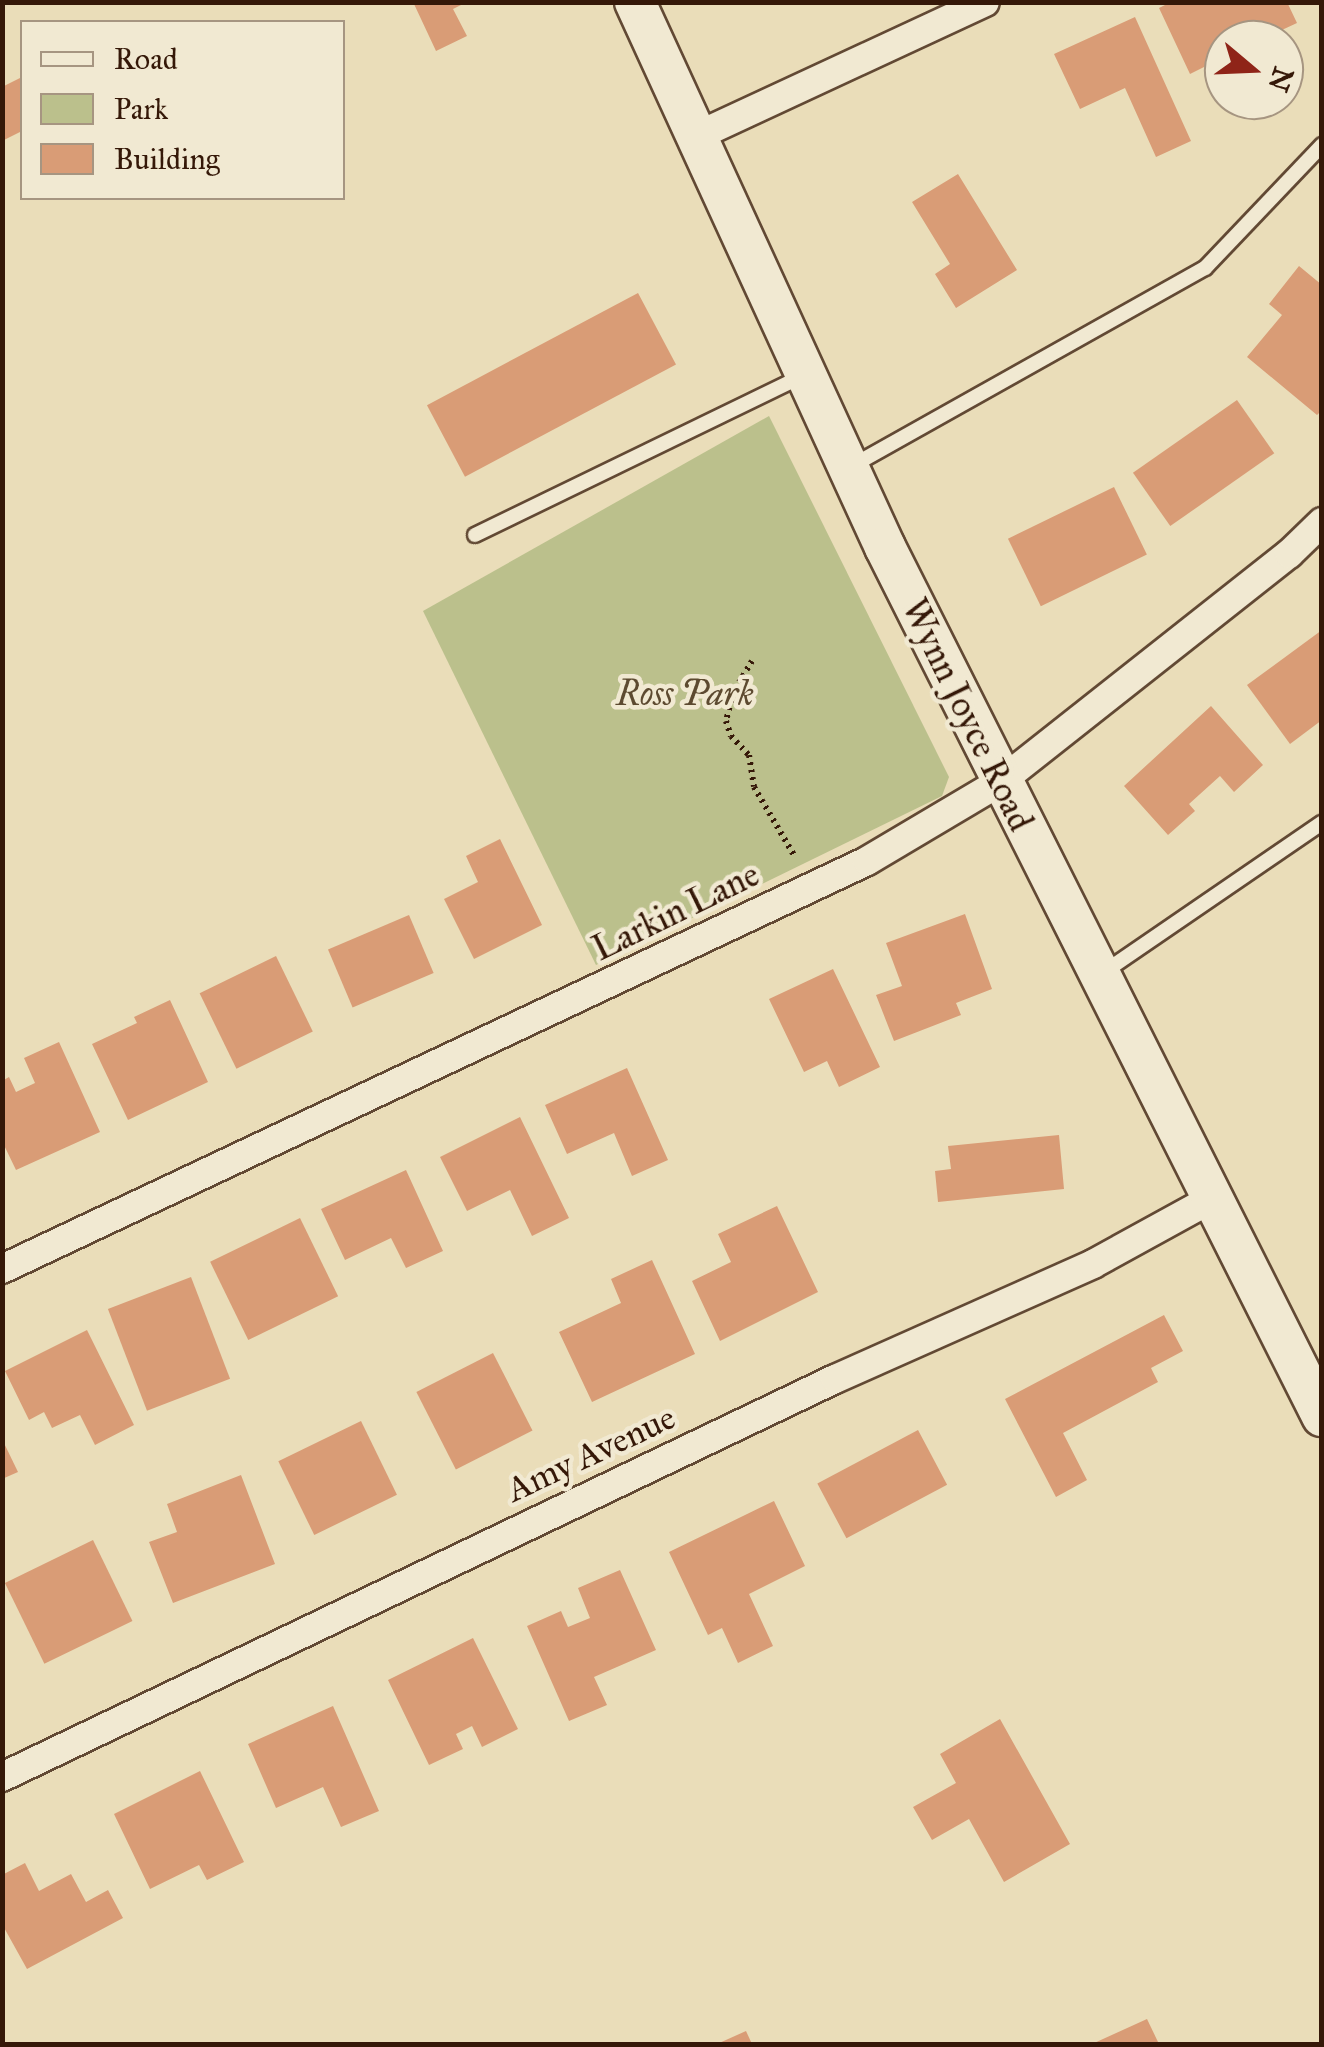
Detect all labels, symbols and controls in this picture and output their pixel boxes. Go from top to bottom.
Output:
legend [20,20,345,200]
north arrow [1204,20,1304,120]
text: Road [114,41,178,77]
text: N [1261,62,1301,96]
text: Park [114,91,168,127]
text: Building [114,141,220,177]
street label: Wynn Joyce Road [893,592,1041,838]
park label: Ross Park [616,673,754,715]
street label: Larkin Lane [586,854,766,970]
street label: Amy Avenue [500,1397,682,1511]

